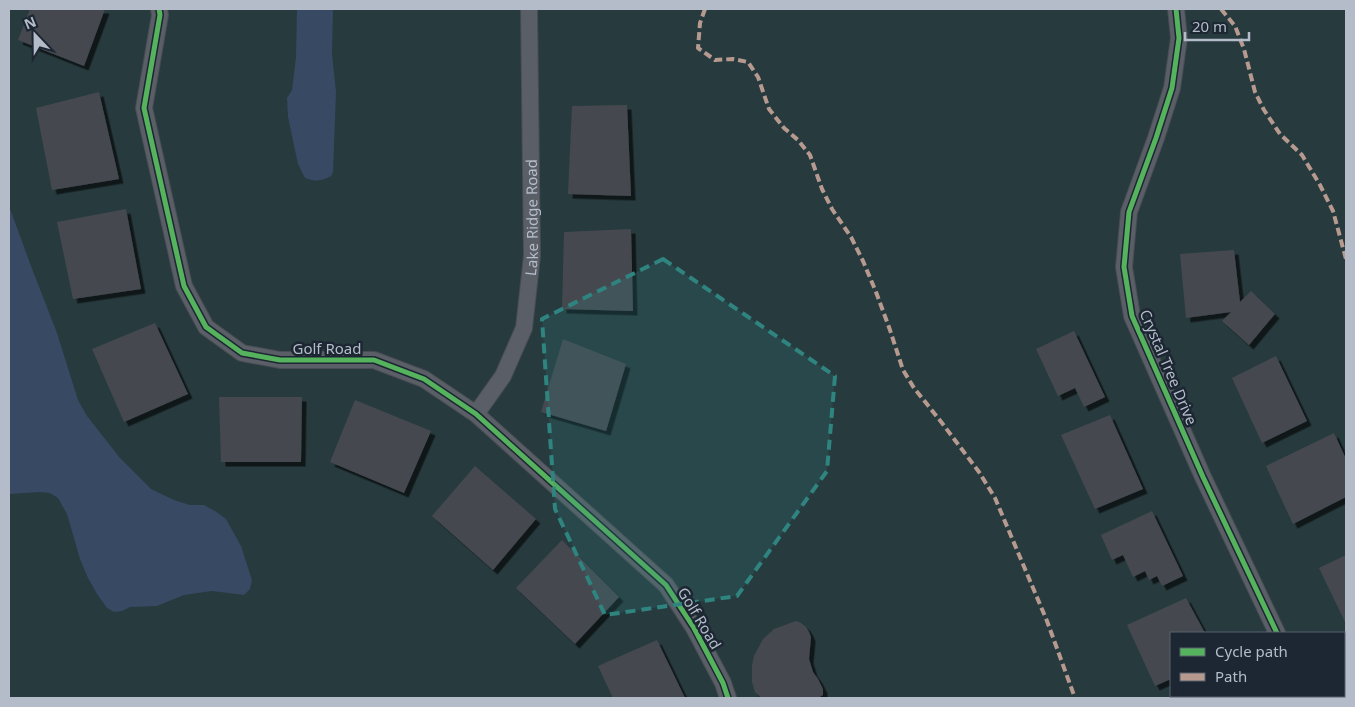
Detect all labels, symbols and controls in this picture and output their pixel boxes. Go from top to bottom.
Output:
north arrow [10,10,60,60]
scale bar [1185,10,1249,42]
text: N [21,12,39,33]
text: 20 m [1192,16,1227,36]
street label: Lake Ridge Road [520,159,542,277]
street label: Crystal Tree Drive [1136,306,1202,428]
street label: Golf Road [293,338,361,358]
street label: Golf Road [674,583,726,653]
legend [1170,632,1345,697]
text: Cycle path [1215,641,1288,661]
text: Path [1215,666,1247,686]

